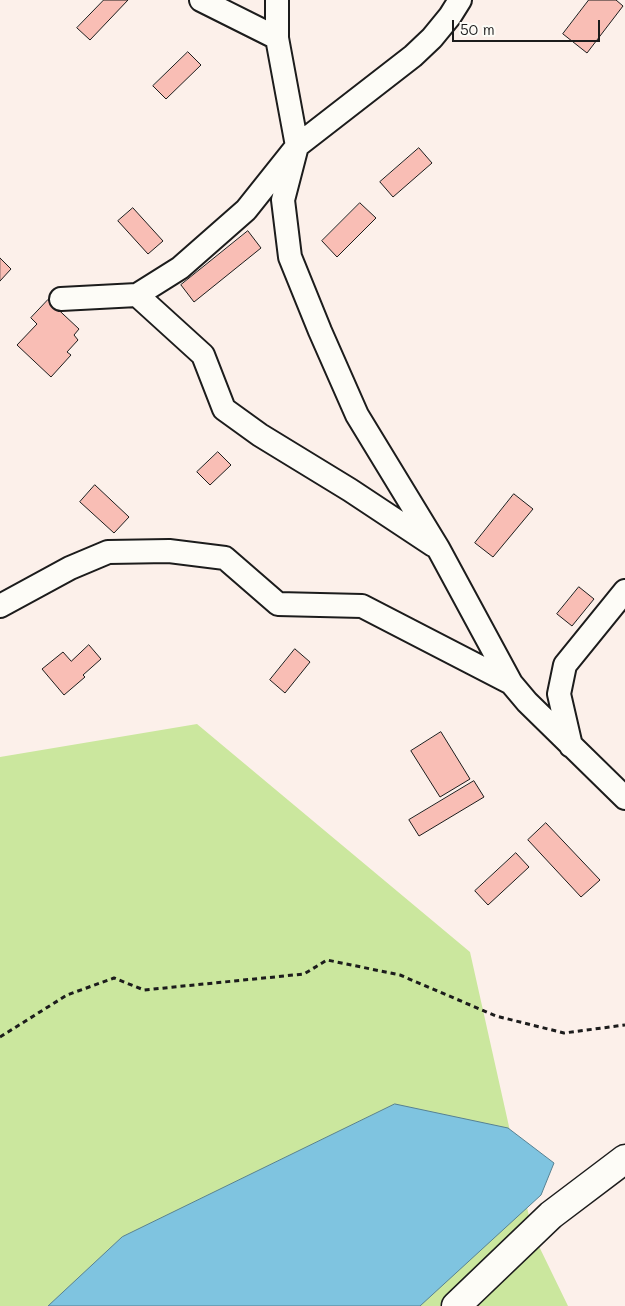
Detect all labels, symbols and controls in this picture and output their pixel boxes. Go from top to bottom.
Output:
scale bar [455,10,602,42]
text: 50 m [460,19,495,39]

